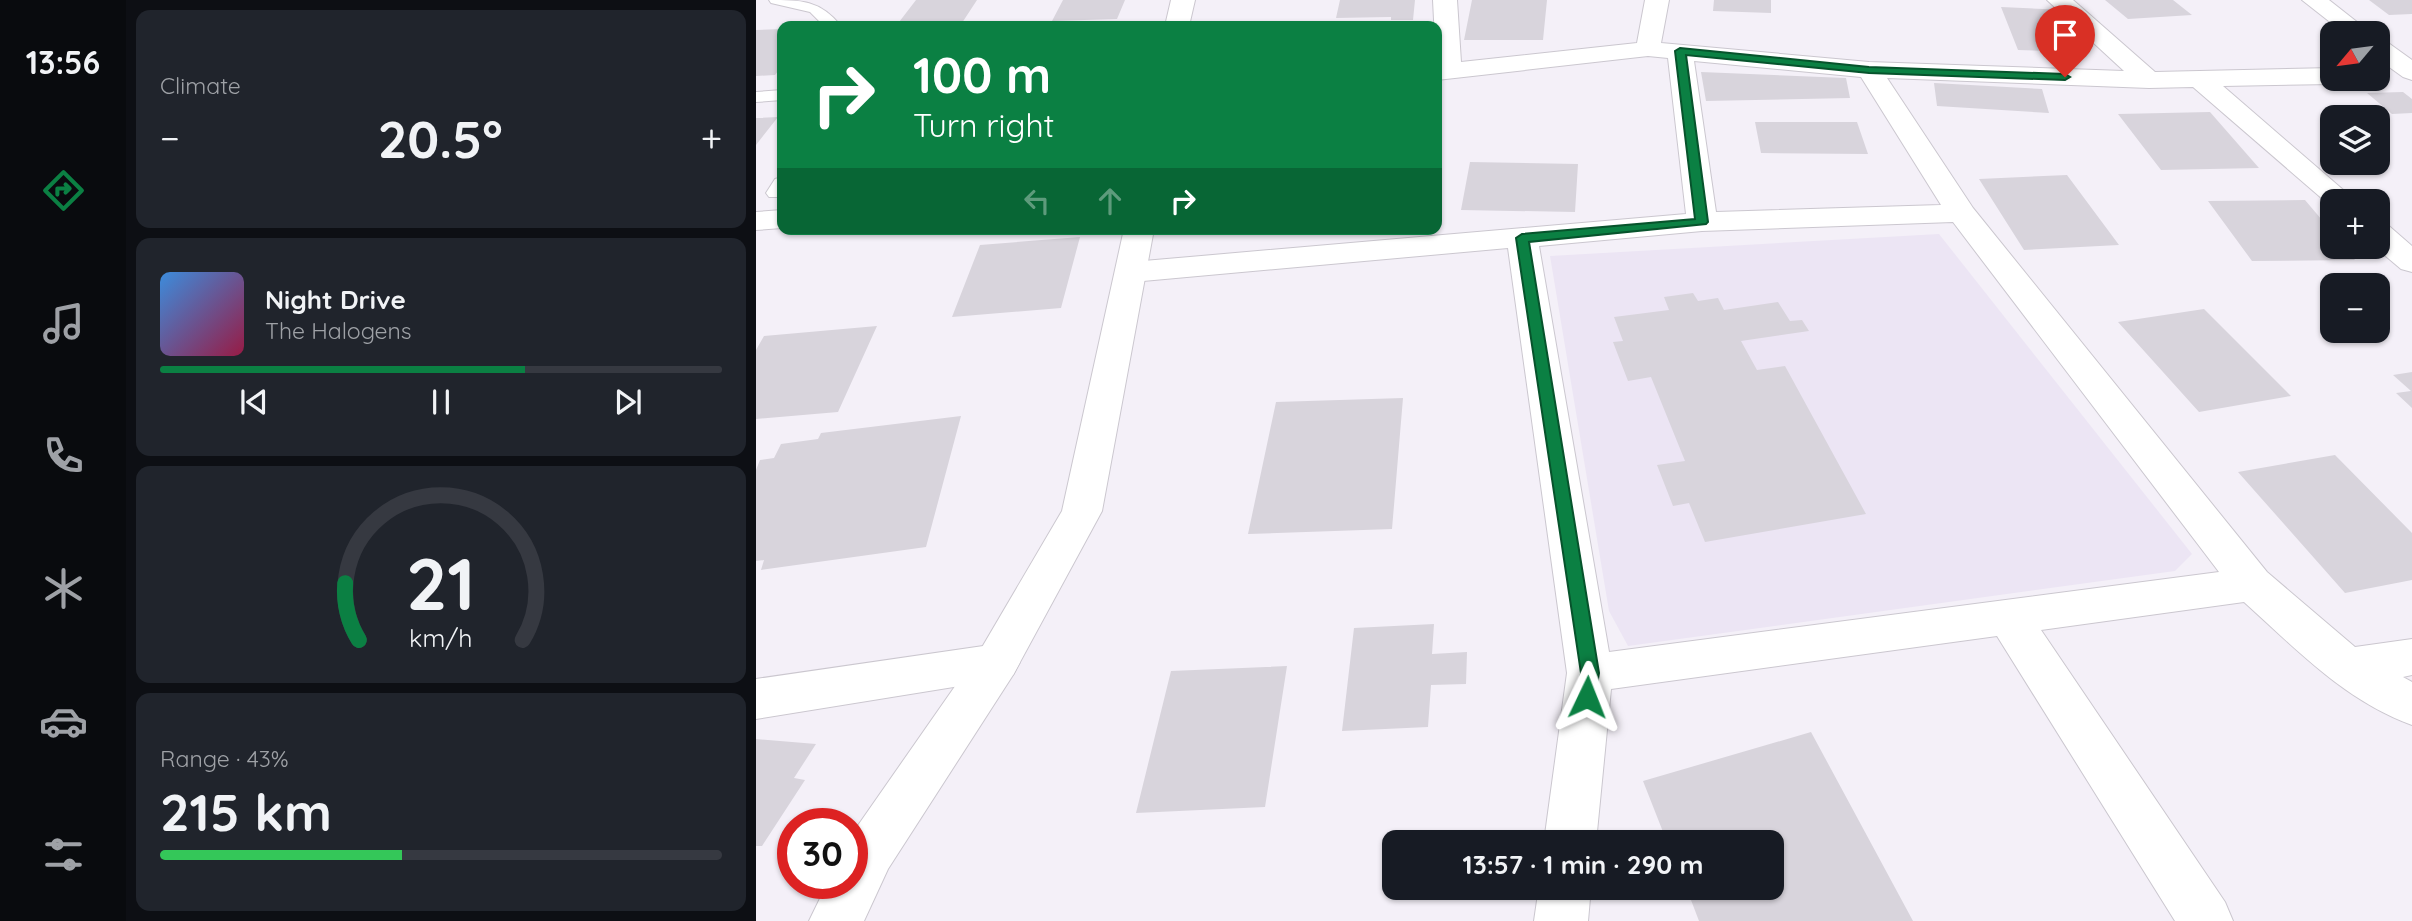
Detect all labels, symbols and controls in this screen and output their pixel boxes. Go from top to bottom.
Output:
pin [2035,5,2095,77]
icon: arrive [2046,16,2084,54]
north arrow [2320,21,2390,91]
map controls [2320,21,2390,343]
text: 13:56 [26,42,100,82]
text: 100 m [913,44,1051,105]
icon: right [798,49,889,140]
text: Climate [160,71,241,100]
text: Turn right [913,105,1054,145]
button: layers [2320,105,2390,175]
text: 20.5° [378,106,503,171]
text: − [160,114,180,162]
text: + [701,114,722,162]
icon: directions [39,166,88,215]
icon: left [1018,182,1056,220]
icon: ahead [1091,182,1129,220]
icon: right [1164,182,1202,220]
button: + [2320,189,2390,259]
button: − [2320,273,2390,343]
text: Night Drive [265,283,406,316]
icon: music [39,299,88,348]
text: The Halogens [265,316,412,345]
icon: previous [235,383,273,421]
icon: pause [422,383,460,421]
icon: next [609,383,647,421]
icon: phone [39,431,88,480]
text: 21 [406,538,476,629]
icon: climate [39,564,88,613]
text: km/h [409,622,473,653]
position arrow [1550,660,1624,734]
icon: car [39,697,88,746]
text: Range · 43% [160,744,289,773]
text: 215 km [160,779,332,844]
speed limit sign: 30 [777,808,868,899]
icon: filters [39,830,88,879]
text: 13:57 · 1 min · 290 m [1463,848,1703,881]

